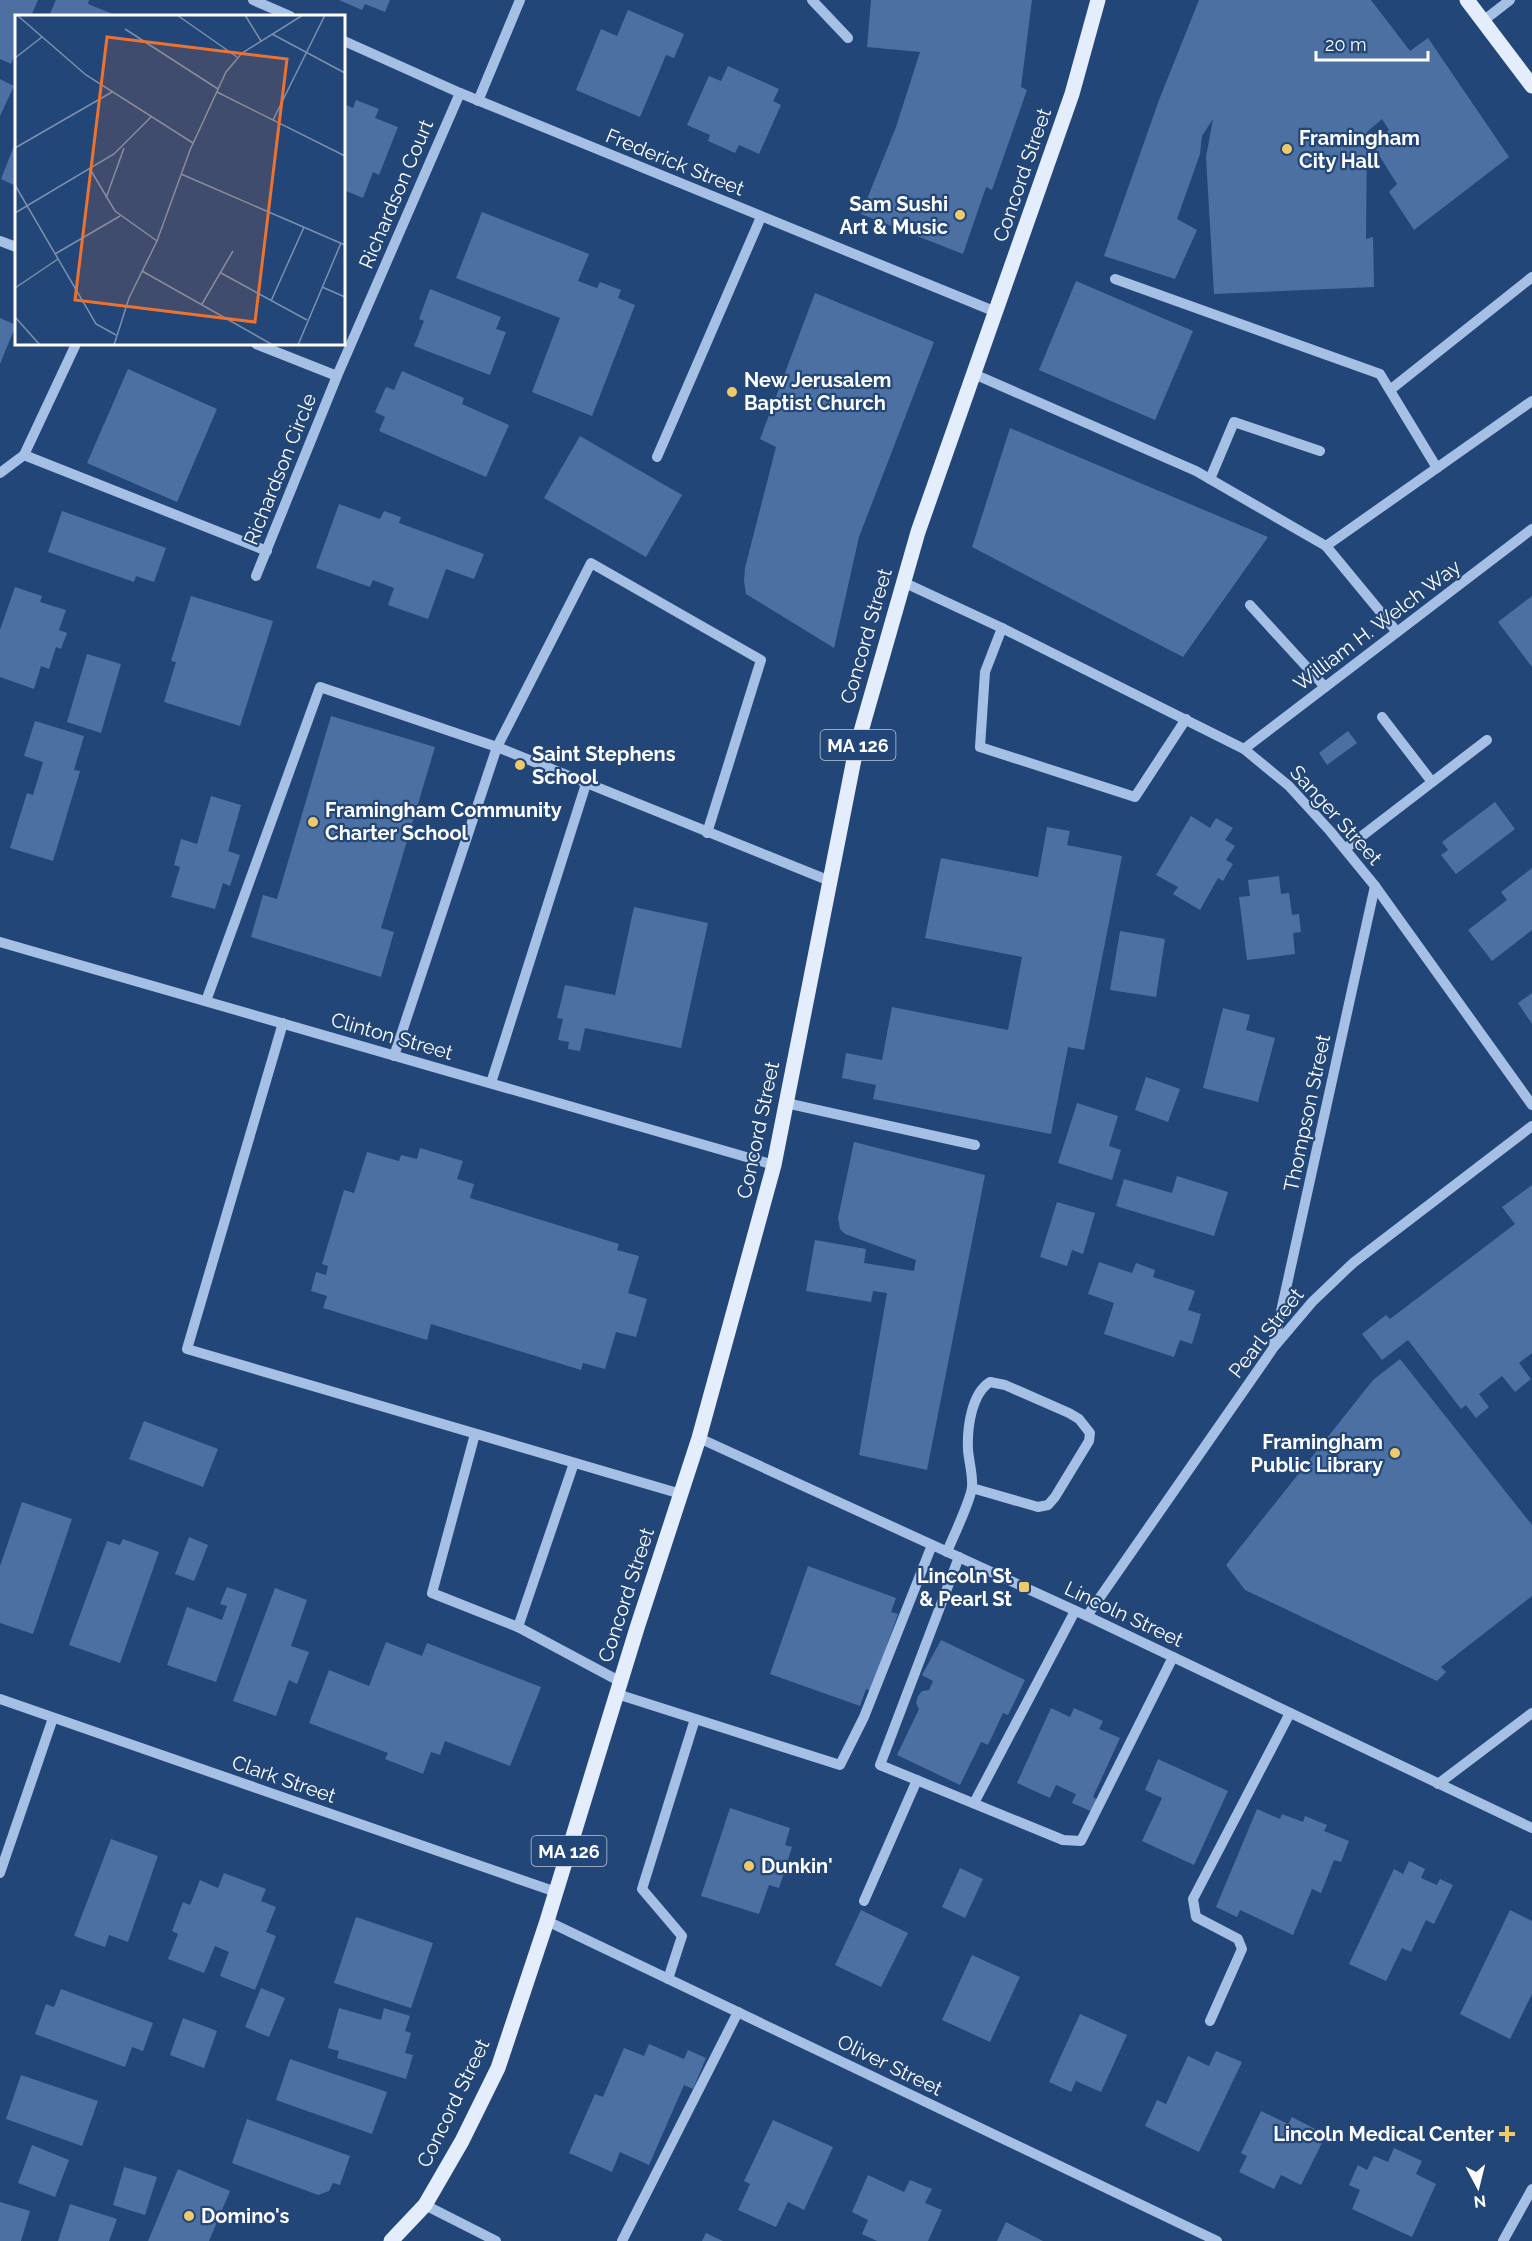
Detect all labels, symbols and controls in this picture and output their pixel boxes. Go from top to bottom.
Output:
inset map [15,15,345,345]
scale bar [1316,24,1428,62]
text: 20 m [1325,34,1367,55]
street label: Concord Street [988,105,1056,245]
street label: Richardson Court [354,116,438,272]
street label: Frederick Street [602,123,748,201]
place label: Framingham City Hall [1299,126,1420,173]
marker: Framingham City Hall [1280,142,1294,156]
place label: Sam Sushi Art & Music [839,192,948,239]
marker: Sam Sushi Art & Music [953,208,967,222]
place label: New Jerusalem Baptist Church [744,368,891,415]
marker: New Jerusalem Baptist Church [725,385,739,399]
street label: Richardson Circle [239,389,321,548]
street label: William H. Welch Way [1289,554,1465,696]
street label: Concord Street [835,565,897,706]
road number: MA 126 [820,730,896,760]
place label: Saint Stephens School [532,742,676,789]
marker: Saint Stephens School [513,758,527,772]
street label: Sanger Street [1285,760,1387,870]
place label: Framingham Community Charter School [325,798,562,845]
marker: Framingham Community Charter School [306,815,320,829]
street label: Clinton Street [328,1007,456,1065]
street label: Thompson Street [1279,1032,1335,1194]
street label: Concord Street [732,1059,784,1201]
street label: Pearl Street [1224,1283,1309,1383]
place label: Framingham Public Library [1251,1430,1383,1477]
marker: Framingham Public Library [1388,1446,1402,1460]
street label: Concord Street [593,1525,659,1665]
place label: Lincoln St & Pearl St [917,1564,1012,1611]
street label: Lincoln Street [1061,1576,1187,1652]
marker: Lincoln St & Pearl St [1017,1580,1031,1594]
street label: Clark Street [229,1750,339,1808]
road number: MA 126 [532,1836,606,1866]
place label: Dunkin' [761,1854,833,1878]
marker: Dunkin' [742,1859,756,1873]
street label: Oliver Street [834,2029,947,2101]
street label: Concord Street [412,2035,495,2171]
place label: Lincoln Medical Center [1273,2122,1494,2146]
marker: Lincoln Medical Center [1498,2125,1516,2143]
north arrow [1448,2157,1508,2217]
text: N [1473,2191,1487,2212]
place label: Domino's [201,2204,289,2228]
marker: Domino's [182,2209,196,2223]

